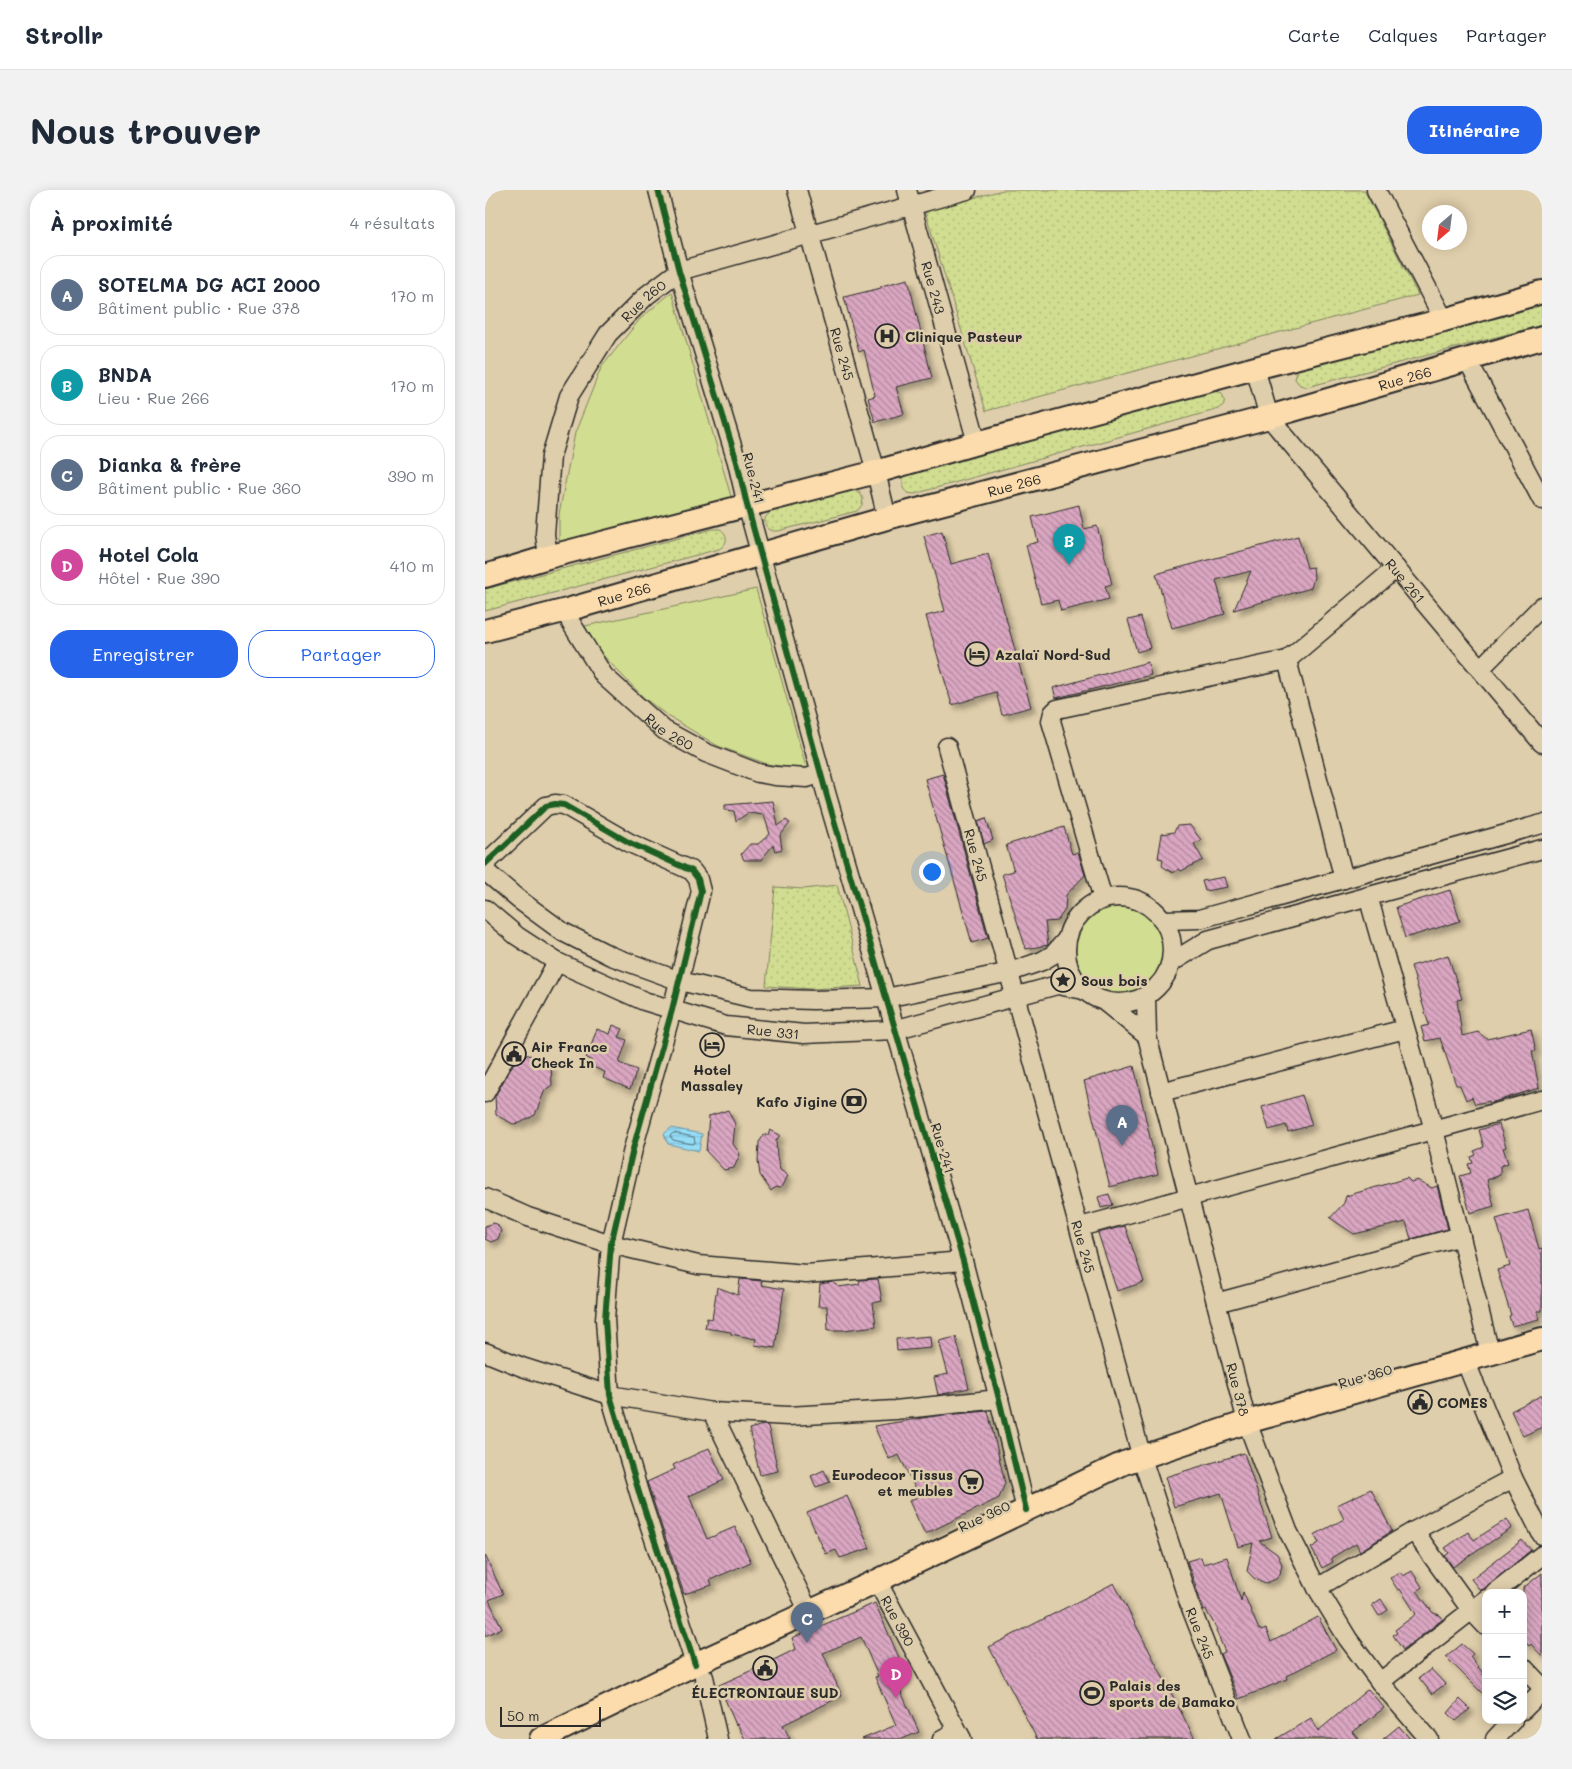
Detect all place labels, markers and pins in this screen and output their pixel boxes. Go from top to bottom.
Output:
hospital icon: Clinique Pasteur [874,323,900,349]
place label: Clinique Pasteur [905,327,1022,346]
pin: B [1053,524,1085,565]
hotel icon: Azalaï Nord-Sud [964,641,990,667]
place label: Azalaï Nord-Sud [995,645,1111,664]
place icon: Sous bois [1050,967,1076,993]
place label: Sous bois [1081,971,1148,990]
hotel icon: Hotel Massaley [699,1032,725,1058]
place label: Air France Check In [531,1037,607,1072]
public building icon: Air France Check In [501,1041,527,1067]
place label: Hotel Massaley [681,1060,744,1095]
bank icon: Kafo Jigine [841,1088,867,1114]
place label: Kafo Jigine [756,1092,837,1111]
pin: A [1106,1105,1138,1146]
public building icon: COMES [1407,1389,1433,1415]
place label: COMES [1437,1393,1488,1412]
place label: Eurodecor Tissus et meubles [832,1465,953,1500]
supermarket icon: Eurodecor Tissus et meubles [958,1469,984,1495]
pin: C [791,1602,823,1643]
public building icon: ÉLECTRONIQUE SUD [752,1655,778,1681]
pin: D [880,1657,912,1698]
place label: Palais des sports de Bamako [1109,1676,1236,1711]
sports icon: Palais des sports de Bamako [1079,1680,1105,1706]
place label: ÉLECTRONIQUE SUD [691,1683,839,1702]

